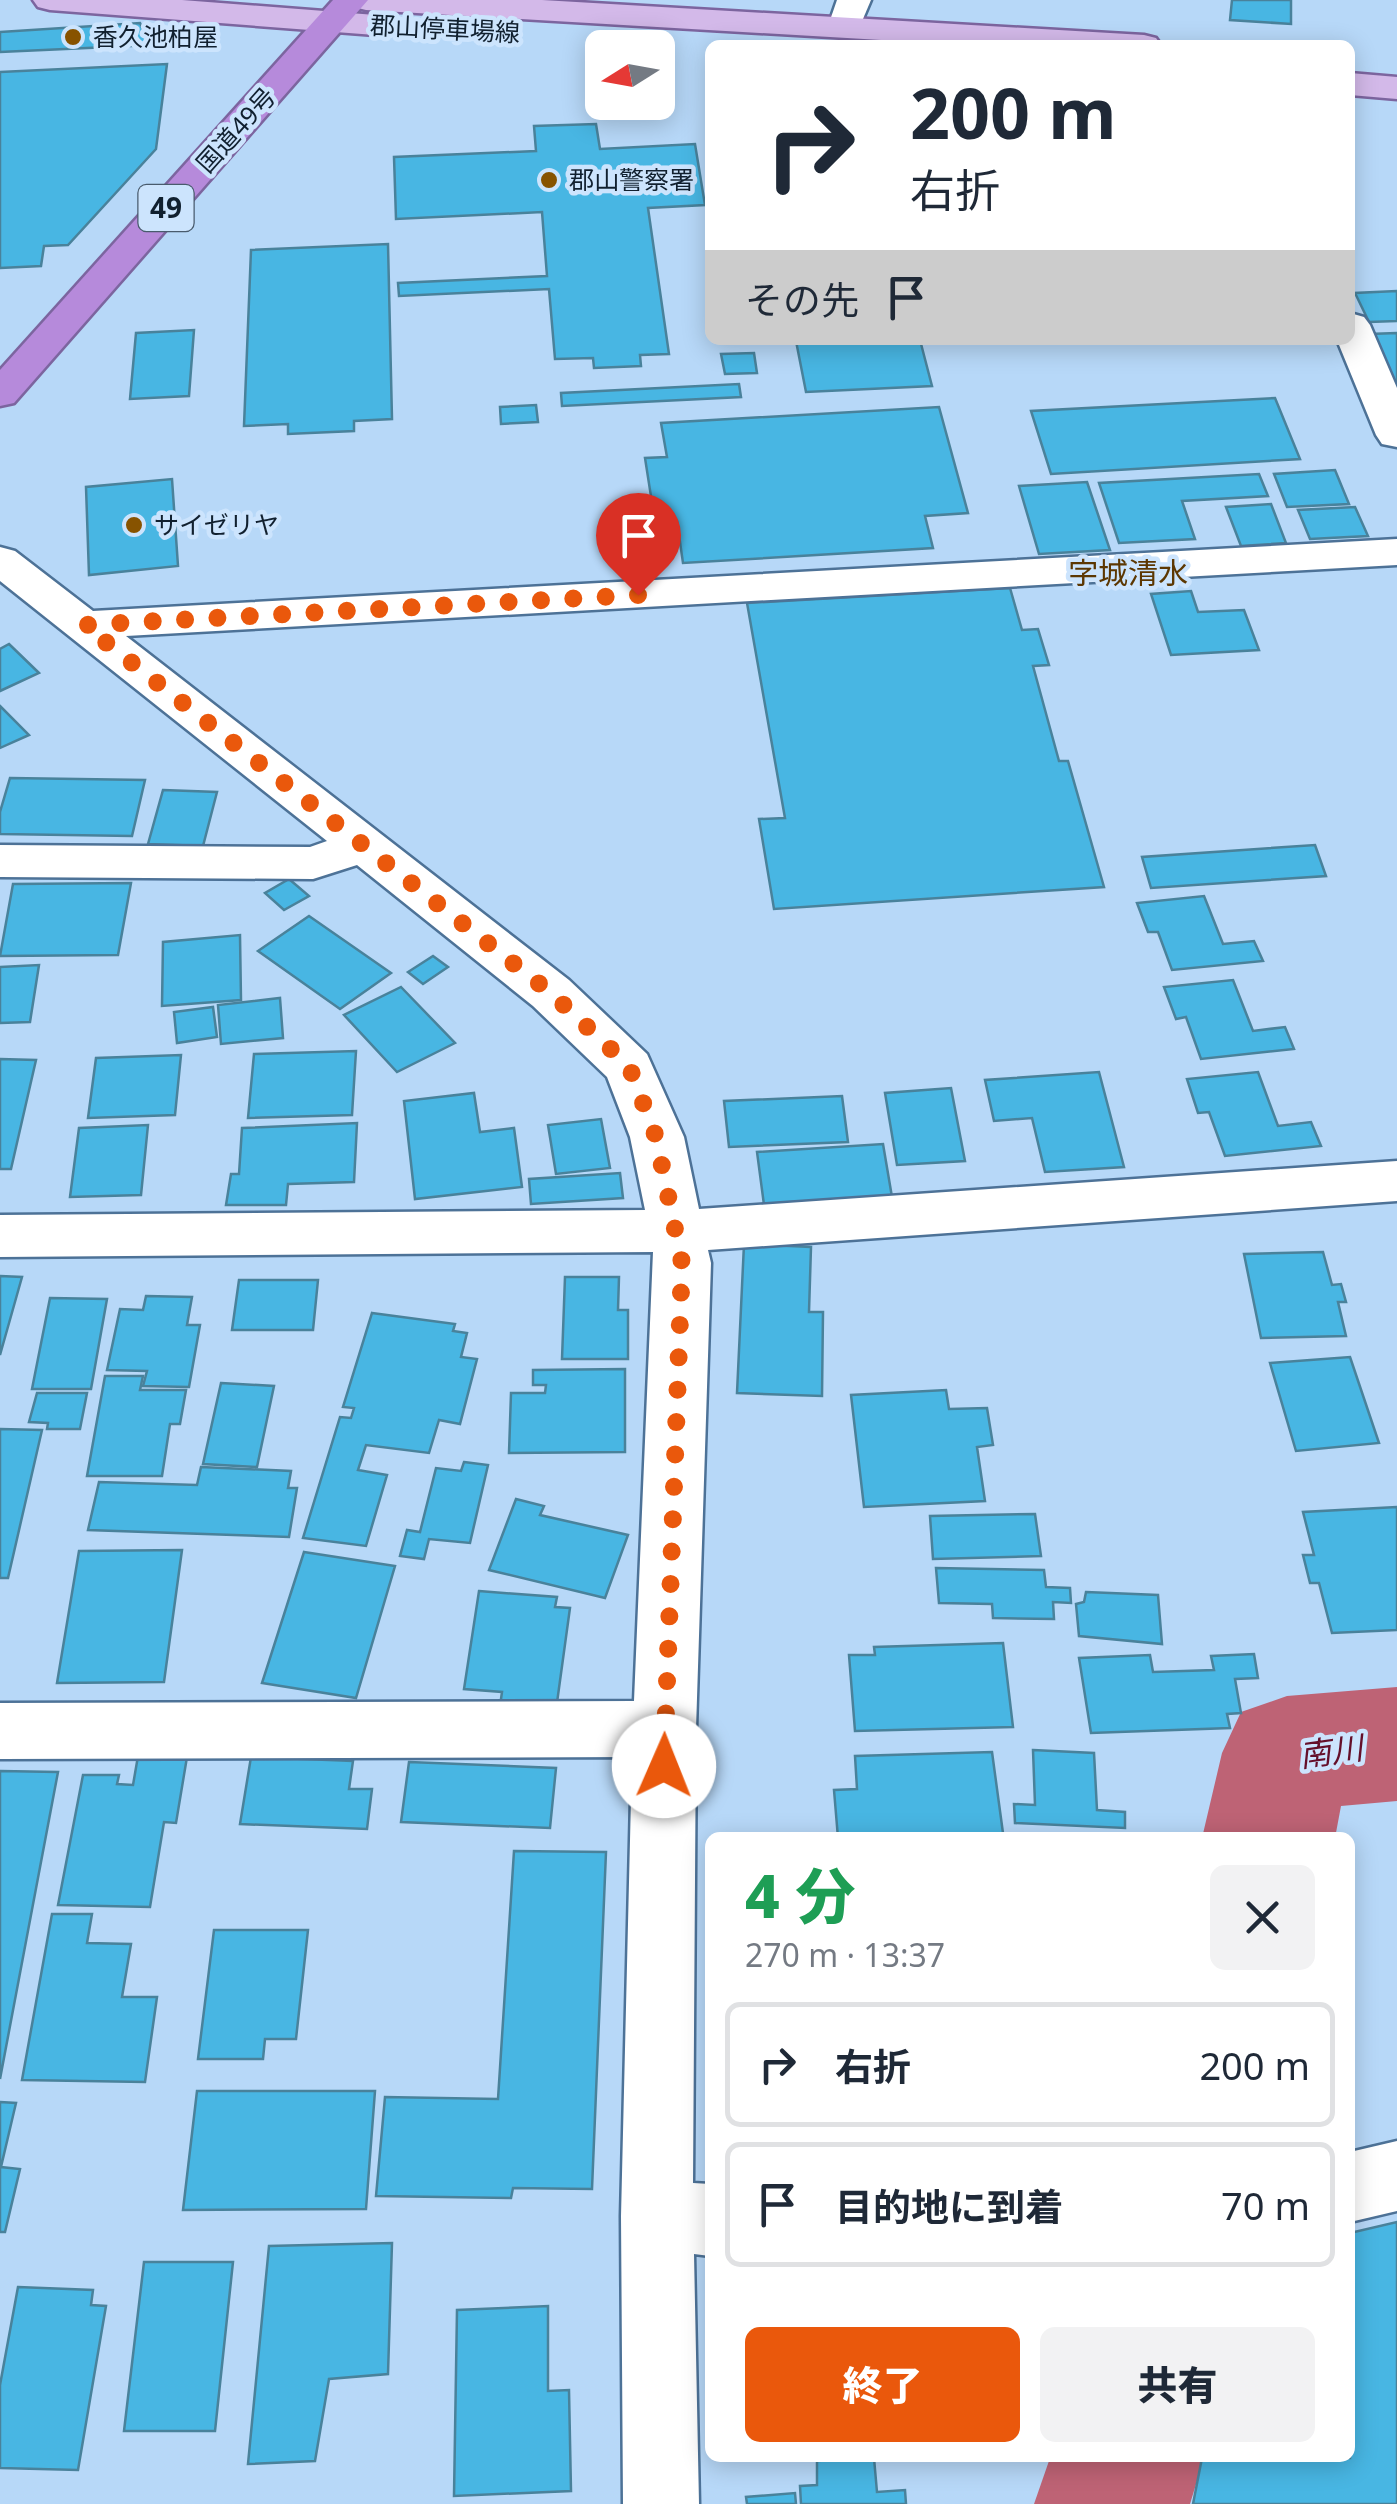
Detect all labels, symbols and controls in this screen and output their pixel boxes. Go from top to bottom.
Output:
street label: 郡山停車場線 [369,7,521,49]
place label: 香久池柏屋 [93,19,218,53]
marker: 香久池柏屋 [62,26,84,48]
north arrow [585,30,675,120]
map controls [585,30,675,120]
text: 200 m [910,64,1117,160]
street label: 国道49号 [188,79,283,179]
icon: right [745,80,875,210]
text: 右折 [910,159,1000,220]
place label: 郡山警察署 [569,162,694,196]
marker: 郡山警察署 [538,169,560,191]
road number: 49 [138,185,194,231]
icon: arrive [879,270,934,325]
text: その先 [745,273,859,325]
pin [596,493,681,596]
place label: サイゼリヤ [154,507,279,541]
icon: arrive [611,508,666,563]
marker: サイゼリヤ [123,514,145,536]
district label: 字城清水 [1068,552,1188,593]
position arrow [612,1714,716,1818]
water label: 南川 [1296,1724,1368,1776]
text: 4 分 [745,1854,855,1936]
button: close [1210,1865,1315,1970]
text: 270 m · 13:37 [745,1933,945,1976]
icon: right [750,2037,805,2092]
text: 200 m [1199,2039,1310,2091]
text: 右折 [835,2040,911,2092]
icon: arrive [750,2177,805,2232]
text: 70 m [1221,2179,1310,2231]
text: 目的地に到着 [835,2180,1063,2232]
button: 終了 [745,2327,1020,2442]
button: 共有 [1040,2327,1315,2442]

